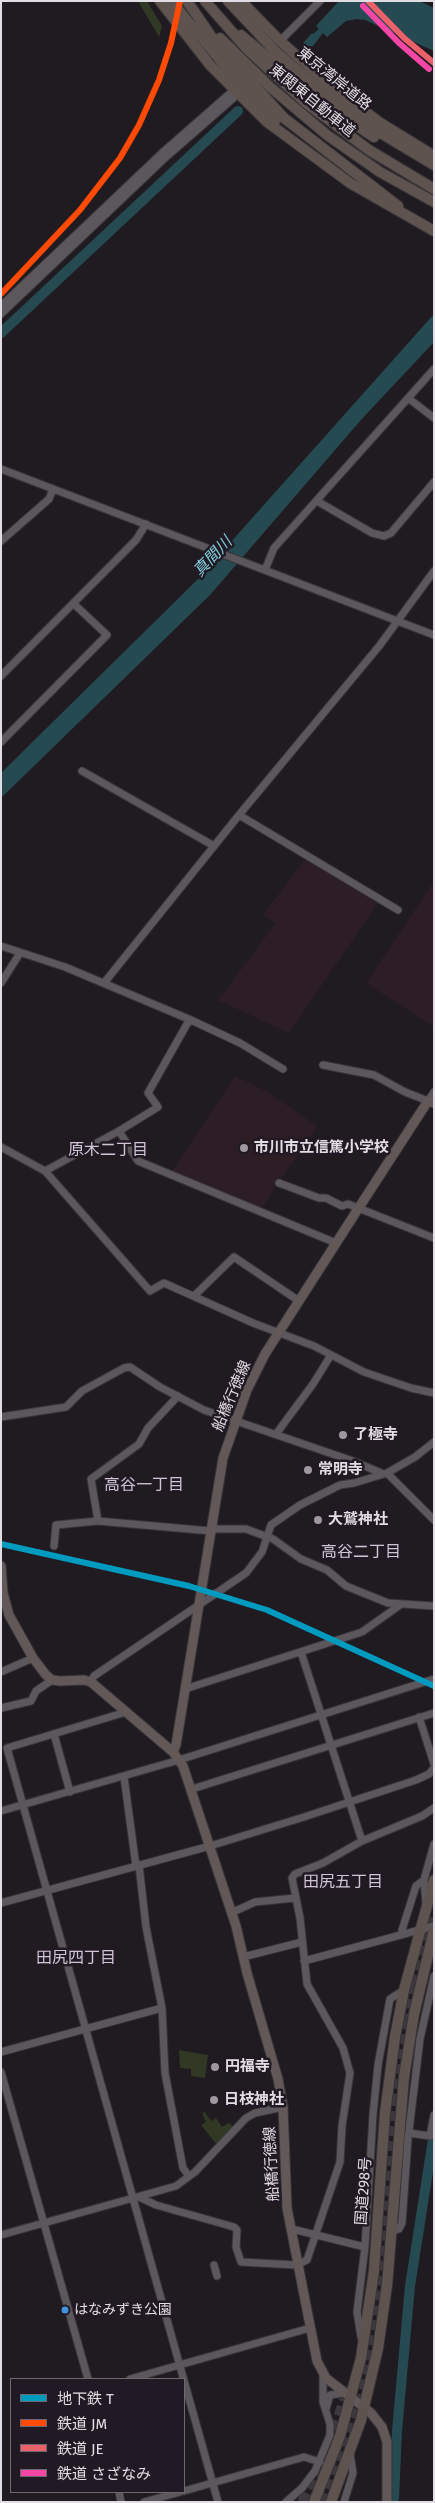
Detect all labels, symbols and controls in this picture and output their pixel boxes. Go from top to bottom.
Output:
street label: 東京湾岸道路 [293,44,375,114]
street label: 東関東自動車道 [266,61,358,141]
water label: 真間川 [190,533,236,581]
place label: 市川市立信篤小学校 [254,1139,389,1157]
district label: 原木二丁目 [68,1141,148,1161]
marker: 市川市立信篤小学校 [238,1142,250,1154]
street label: 船橋行徳線 [209,1358,255,1434]
place label: 了極寺 [353,1426,398,1444]
marker: 了極寺 [337,1429,349,1441]
place label: 常明寺 [318,1461,363,1479]
marker: 常明寺 [302,1464,314,1476]
district label: 高谷一丁目 [104,1476,184,1496]
place label: 大鷲神社 [328,1511,388,1529]
marker: 大鷲神社 [312,1514,324,1526]
district label: 高谷二丁目 [321,1543,401,1563]
district label: 田尻五丁目 [303,1873,383,1893]
district label: 田尻四丁目 [36,1949,116,1969]
place label: 円福寺 [225,2058,270,2076]
marker: 円福寺 [209,2061,221,2073]
place label: 日枝神社 [224,2091,284,2109]
marker: 日枝神社 [208,2094,220,2106]
street label: 船橋行徳線 [261,2126,283,2202]
street label: 国道298号 [353,2156,375,2226]
place label: はなみずき公園 [74,2302,172,2318]
marker: はなみずき公園 [60,2305,70,2315]
legend [10,2378,185,2493]
text: 地下鉄 T [57,2390,114,2408]
text: 鉄道 JM [57,2415,107,2433]
text: 鉄道 JE [57,2440,104,2458]
text: 鉄道 さざなみ [57,2465,151,2483]

